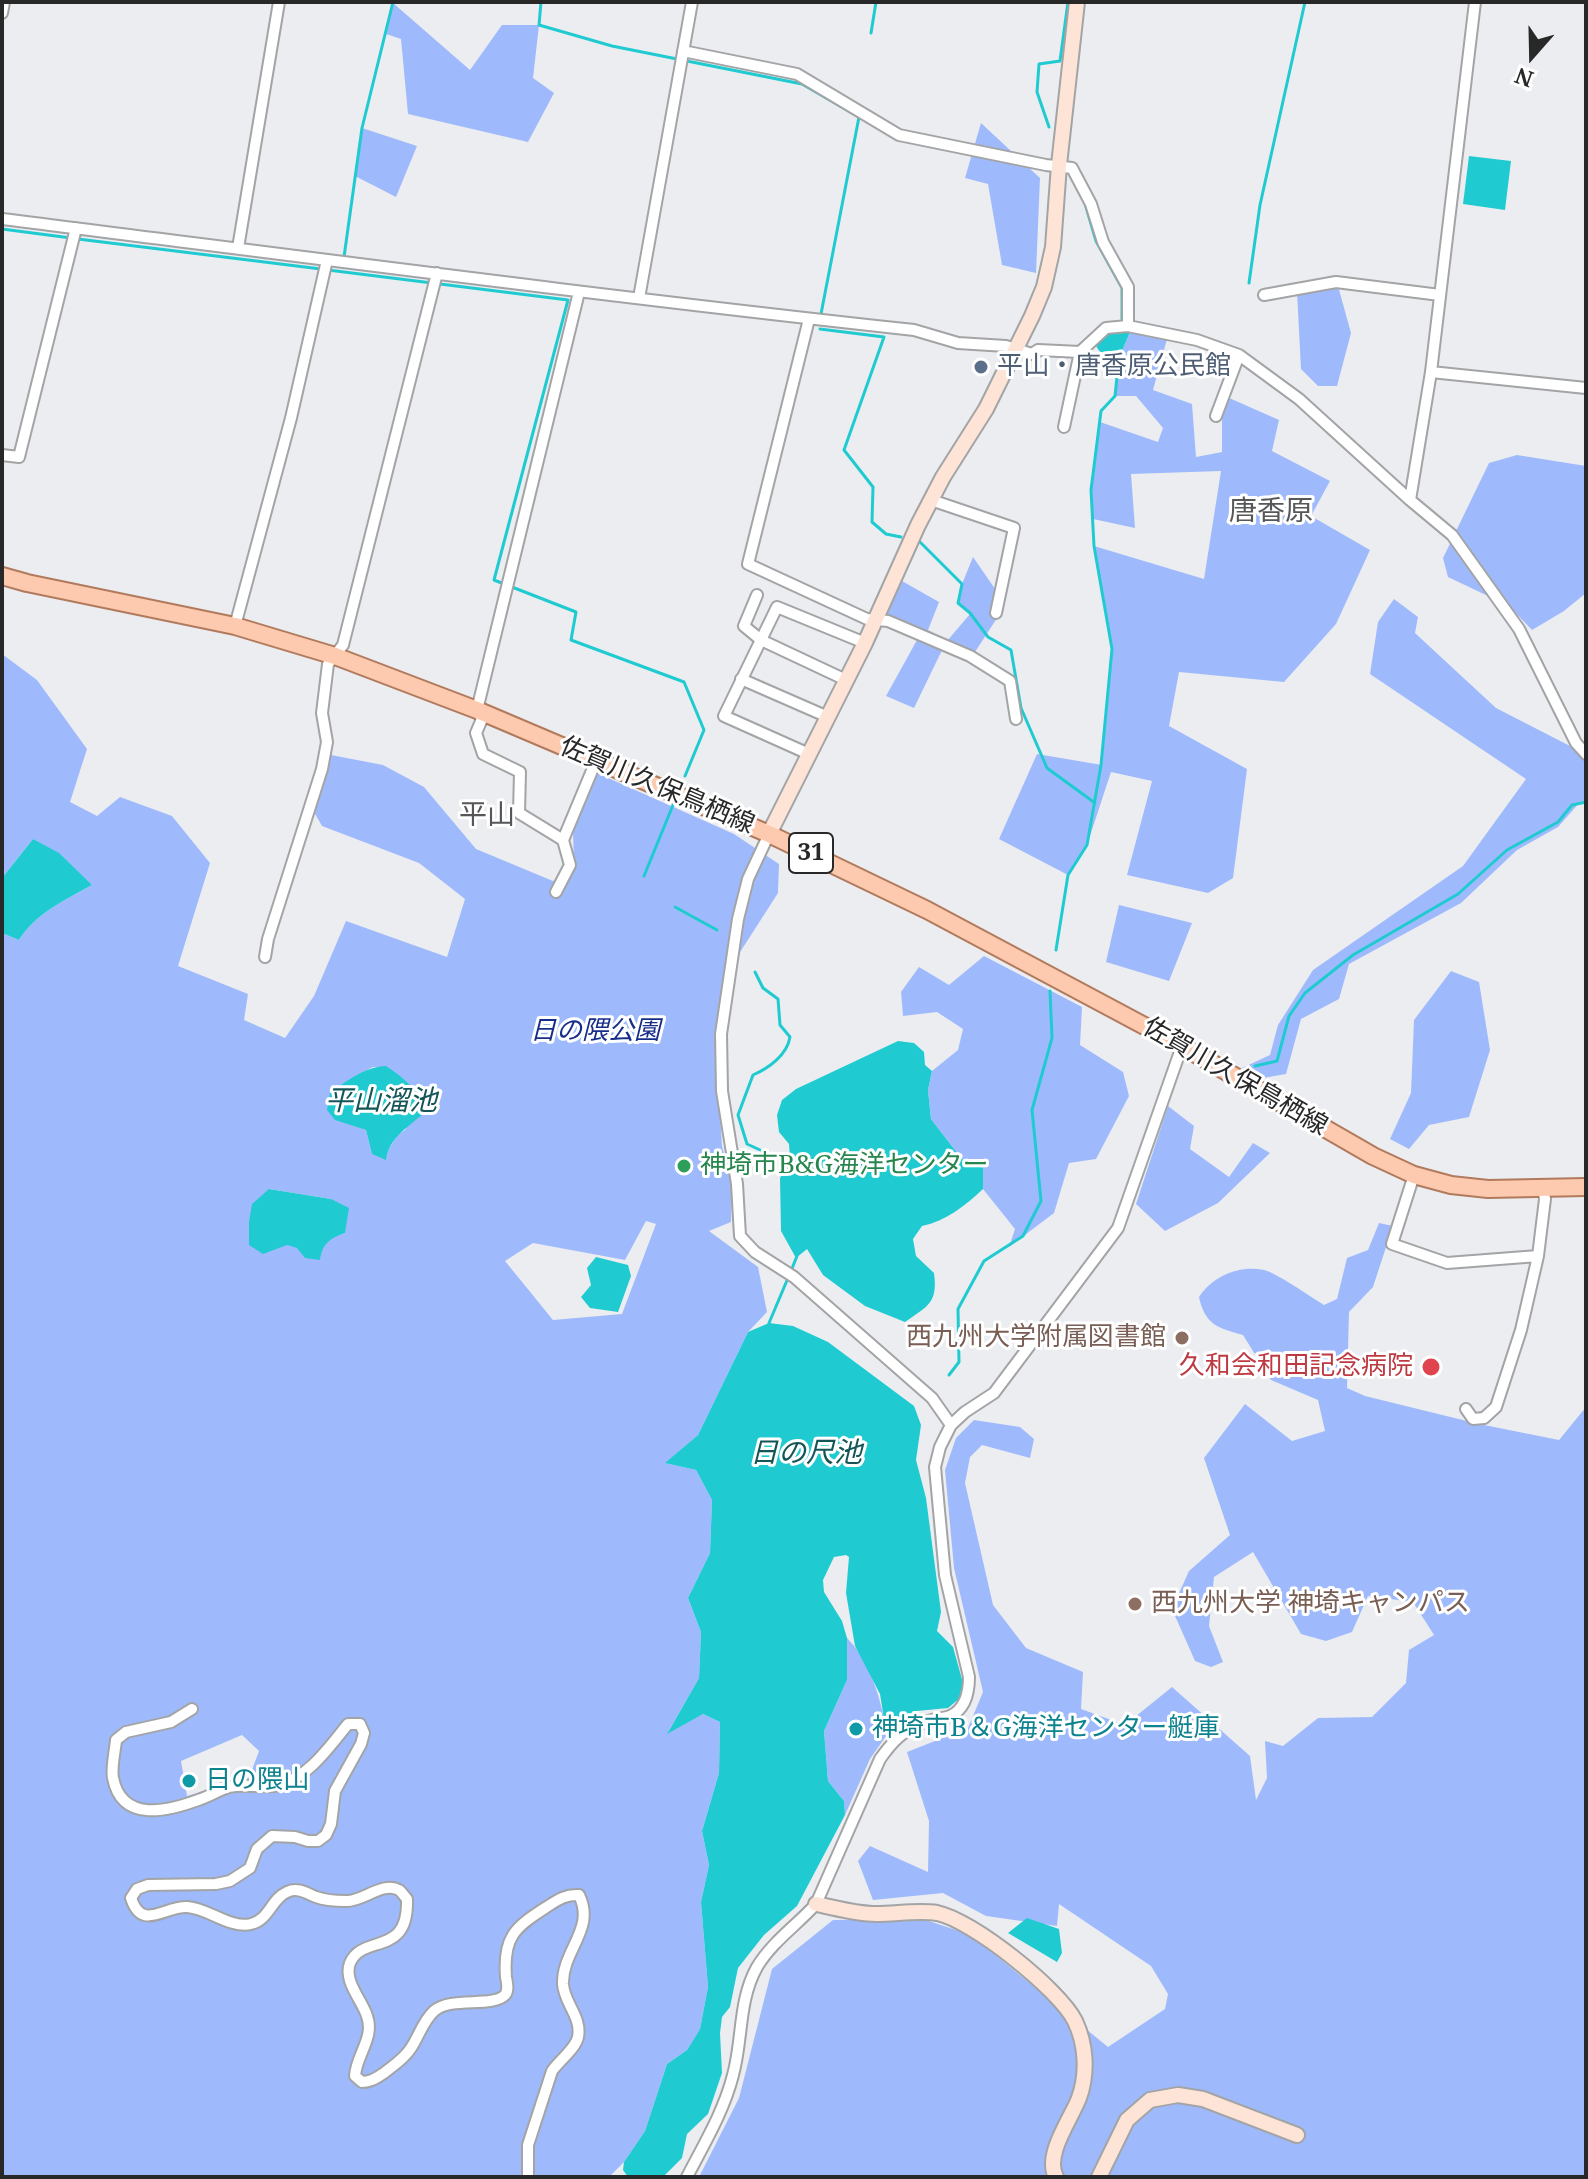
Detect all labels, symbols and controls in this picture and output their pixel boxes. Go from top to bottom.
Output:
north arrow [1492,16,1572,96]
text: N [1511,61,1537,96]
place label: 平山・唐香原公民館 [997,351,1231,383]
marker: 平山・唐香原公民館 [972,358,990,376]
district label: 唐香原 [1229,495,1313,529]
street label: 佐賀川久保鳥栖線 [555,731,759,841]
district label: 平山 [459,799,515,833]
road number: 31 [789,833,833,873]
street label: 佐賀川久保鳥栖線 [1137,1011,1333,1143]
park label: 日の隈公園 [530,1016,660,1048]
water label: 平山溜池 [325,1085,437,1119]
place label: 神埼市B&G海洋センター [700,1150,989,1182]
marker: 神埼市B&G海洋センター [675,1157,693,1175]
place label: 西九州大学附属図書館 [906,1322,1166,1354]
marker: 西九州大学附属図書館 [1173,1329,1191,1347]
place label: 久和会和田記念病院 [1179,1351,1413,1383]
marker: 久和会和田記念病院 [1420,1356,1442,1378]
water label: 日の尺池 [750,1437,862,1471]
place label: 西九州大学 神埼キャンパス [1151,1588,1470,1620]
marker: 西九州大学 神埼キャンパス [1126,1595,1144,1613]
place label: 神埼市B＆G海洋センター艇庫 [872,1713,1220,1745]
marker: 神埼市B＆G海洋センター艇庫 [847,1720,865,1738]
place label: 日の隈山 [205,1765,309,1797]
marker: 日の隈山 [180,1772,198,1790]

